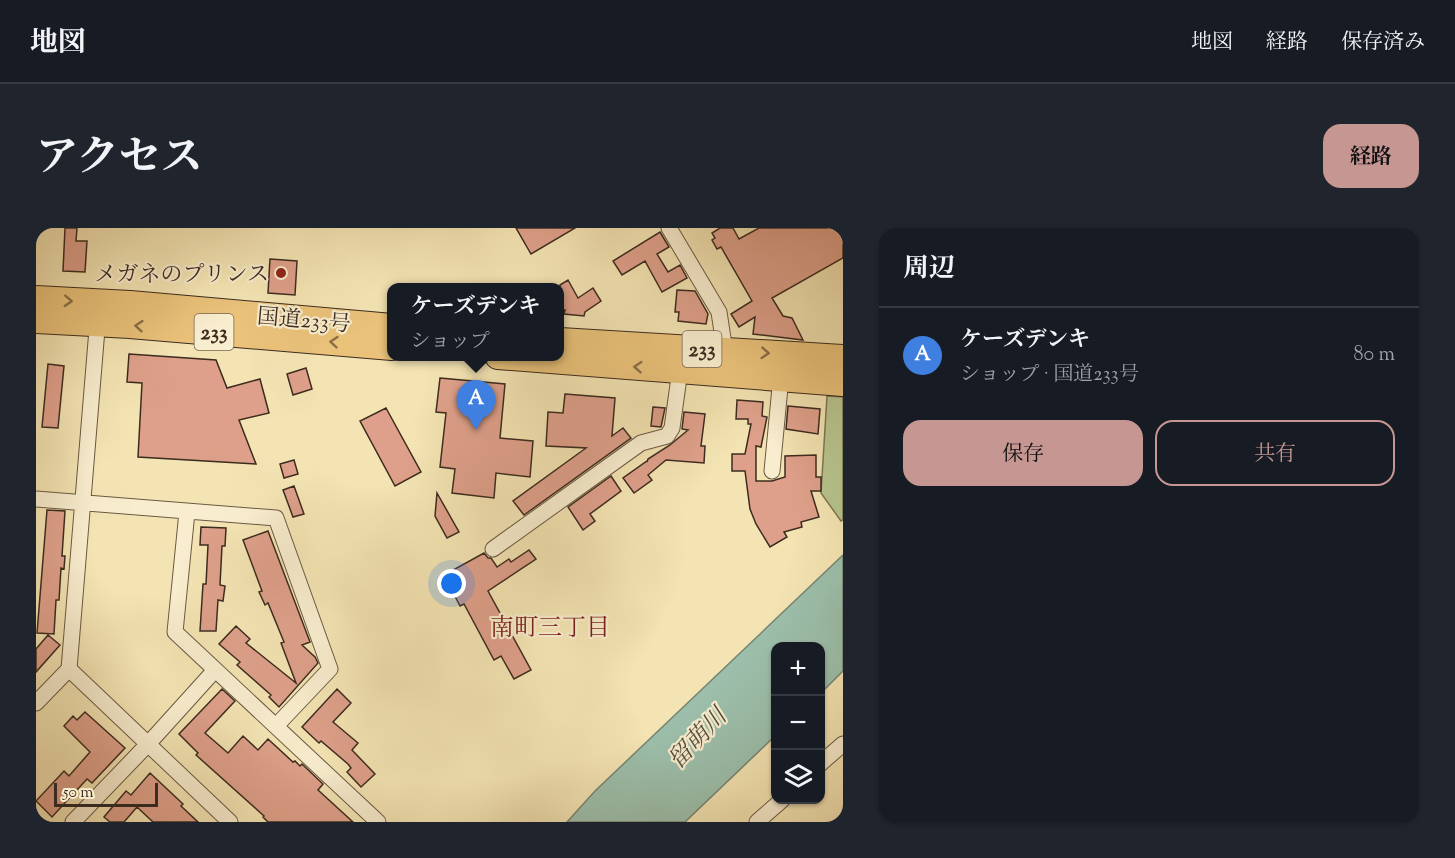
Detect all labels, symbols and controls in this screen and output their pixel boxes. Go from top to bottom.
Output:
text: 地図 [30,24,86,64]
text: 地図 [1191,28,1233,58]
text: 経路 [1266,28,1308,58]
text: 保存済み [1341,28,1425,58]
button: 経路 [1323,124,1419,188]
text: アクセス [36,130,203,190]
text: 周辺 [903,251,955,288]
place label: メガネのプリンス [95,260,269,292]
marker: メガネのプリンス [274,266,288,280]
popup [387,283,564,361]
text: ケーズデンキ [410,292,541,324]
one-way arrow [63,294,72,307]
street label: 国道233号 [255,302,352,342]
road number: 233 [194,314,234,350]
one-way arrow [135,319,144,332]
text: ケーズデンキ [960,325,1090,357]
text: ショップ [410,328,490,357]
road number: 233 [682,331,722,367]
one-way arrow [329,336,338,349]
text: A [914,341,931,370]
text: 80 m [1354,341,1395,370]
one-way arrow [761,346,770,359]
one-way arrow [634,361,643,374]
text: ショップ · 国道233号 [960,361,1139,390]
pin: A [456,380,496,430]
button: 保存 [903,420,1143,486]
button: 共有 [1155,420,1395,486]
your location [437,569,466,598]
district label: 南町三丁目 [490,612,610,646]
map controls [771,642,825,804]
button: + [771,642,825,696]
button: − [771,696,825,750]
water label: 留萌川 [661,699,737,777]
button: layers [771,750,825,804]
scale bar [54,780,158,808]
text: 50 m [63,782,94,805]

